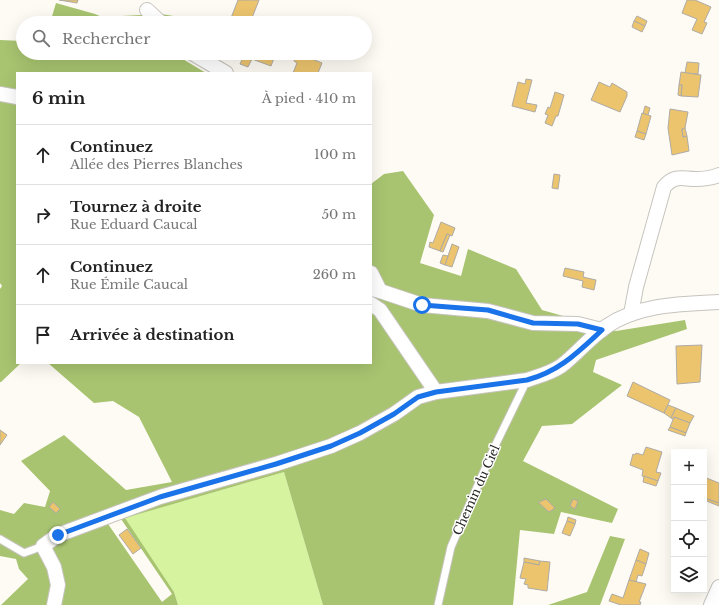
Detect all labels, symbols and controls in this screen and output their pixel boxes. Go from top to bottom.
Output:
search box [16,16,372,60]
icon: search [30,27,52,49]
text: Rechercher [62,29,150,48]
text: 6 min [32,88,85,109]
text: À pied · 410 m [262,90,356,107]
text: Continuez [70,137,153,156]
icon: ahead [32,144,54,166]
text: 100 m [314,146,356,163]
text: Allée des Pierres Blanches [70,156,243,173]
text: Tournez à droite [70,197,202,216]
icon: right [32,204,54,226]
text: 50 m [322,206,356,223]
text: Rue Eduard Caucal [70,216,198,233]
text: Continuez [70,257,153,276]
icon: ahead [32,264,54,286]
text: 260 m [313,266,356,283]
text: Rue Émile Caucal [70,276,188,293]
route start [413,296,431,314]
icon: arrive [32,324,54,346]
text: Arrivée à destination [70,325,234,344]
street label: Chemin du Ciel [449,442,503,538]
map controls [671,449,707,593]
button: + [671,449,707,485]
button: − [671,485,707,521]
button: locate [671,521,707,557]
route end [49,526,67,544]
button: layers [671,557,707,593]

